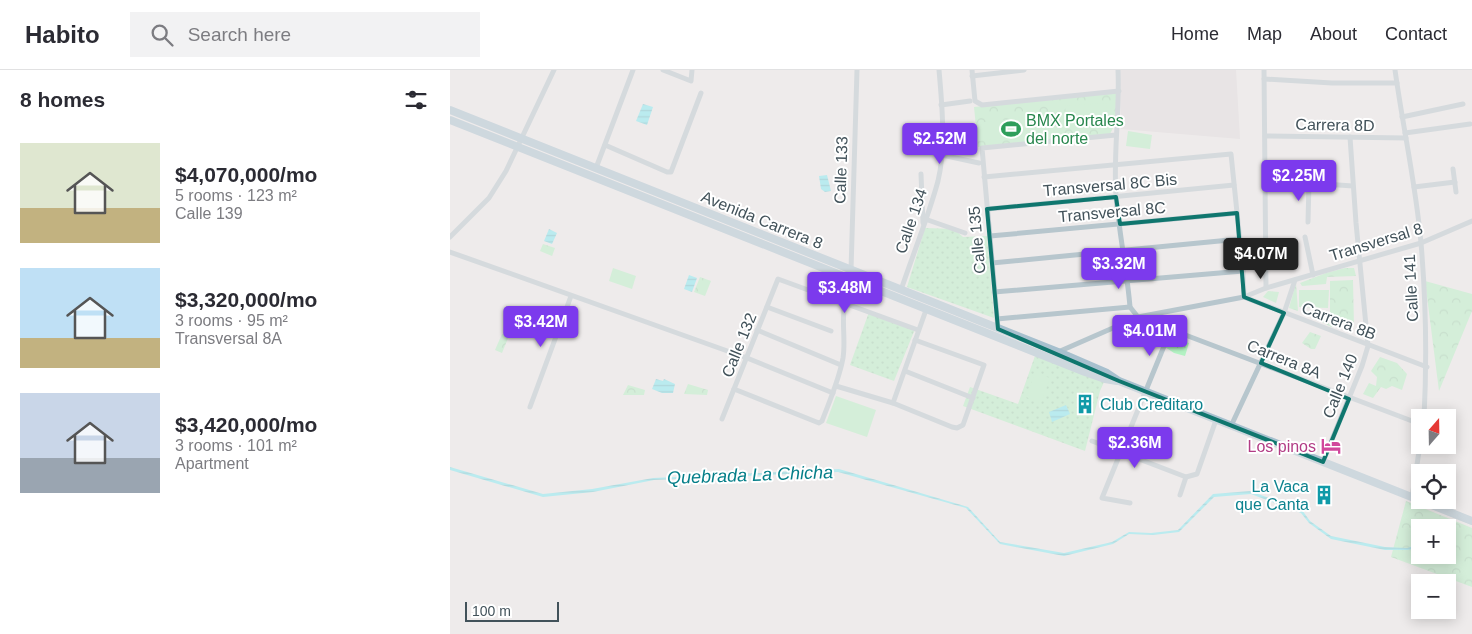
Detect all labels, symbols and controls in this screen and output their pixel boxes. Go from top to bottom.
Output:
search box [130,12,480,57]
text: Habito [25,21,100,48]
icon: search [148,21,176,49]
text: Search here [188,24,291,45]
text: Home [1171,24,1219,44]
text: Map [1247,24,1282,44]
text: About [1310,24,1357,44]
text: Contact [1385,24,1447,44]
icon: filters [402,86,430,114]
text: 8 homes [20,88,105,111]
place label: BMX Portales del norte [1026,112,1124,147]
street label: Carrera 8D [1295,116,1375,134]
sports icon: BMX Portales del norte [1000,118,1022,140]
pin: $2.52M [899,122,981,165]
text: $2.52M [913,130,967,147]
street label: Calle 133 [831,136,851,204]
pin: $2.25M [1258,160,1340,202]
icon: home [60,163,120,223]
text: $4,070,000/mo [175,163,317,186]
text: $2.25M [1272,167,1326,184]
street label: Transversal 8C Bis [1042,171,1178,199]
street label: Calle 134 [892,186,930,256]
text: 5 rooms · 123 m² [175,187,297,204]
street label: Avenida Carrera 8 [699,188,825,252]
street label: Transversal 8C [1058,199,1166,225]
text: Calle 139 [175,205,243,222]
street label: Calle 135 [966,205,988,274]
street label: Transversal 8 [1327,220,1425,264]
pin: $4.07M [1220,238,1302,280]
text: $4.07M [1234,245,1288,262]
pin: $3.32M [1078,248,1160,290]
street label: Calle 141 [1401,254,1421,322]
text: $3.32M [1092,255,1146,272]
pin: $3.48M [804,272,886,314]
text: $3.48M [818,279,872,296]
icon: home [60,288,120,348]
text: $3,320,000/mo [175,288,317,311]
street label: Carrera 8B [1299,299,1379,343]
pin: $3.42M [500,306,582,348]
street label: Calle 132 [718,310,760,380]
text: 3 rooms · 95 m² [175,312,288,329]
text: $3.42M [514,313,568,330]
pin: $4.01M [1109,314,1191,357]
text: $4.01M [1123,322,1177,339]
text: Transversal 8A [175,330,282,347]
street label: Carrera 8A [1245,336,1324,382]
street label: Calle 140 [1319,351,1361,421]
building icon: Club Creditaro [1074,393,1096,415]
place label: Club Creditaro [1100,396,1203,413]
north arrow [1411,409,1456,454]
map controls [1411,409,1456,619]
icon: home [60,413,120,473]
text: $3,420,000/mo [175,413,317,436]
pin: $2.36M [1094,426,1176,469]
text: $2.36M [1108,434,1162,451]
hotel icon: Los pinos [1320,435,1342,457]
text: 3 rooms · 101 m² [175,437,297,454]
place label: Los pinos [1248,438,1316,455]
text: Apartment [175,455,249,472]
water label: Quebrada La Chicha [667,462,833,488]
button: locate [1411,464,1456,509]
place label: La Vaca que Canta [1235,478,1309,513]
building icon: La Vaca que Canta [1313,484,1335,506]
button: + [1411,519,1456,564]
button: − [1411,574,1456,619]
scale bar [465,599,559,622]
text: 100 m [472,603,511,619]

